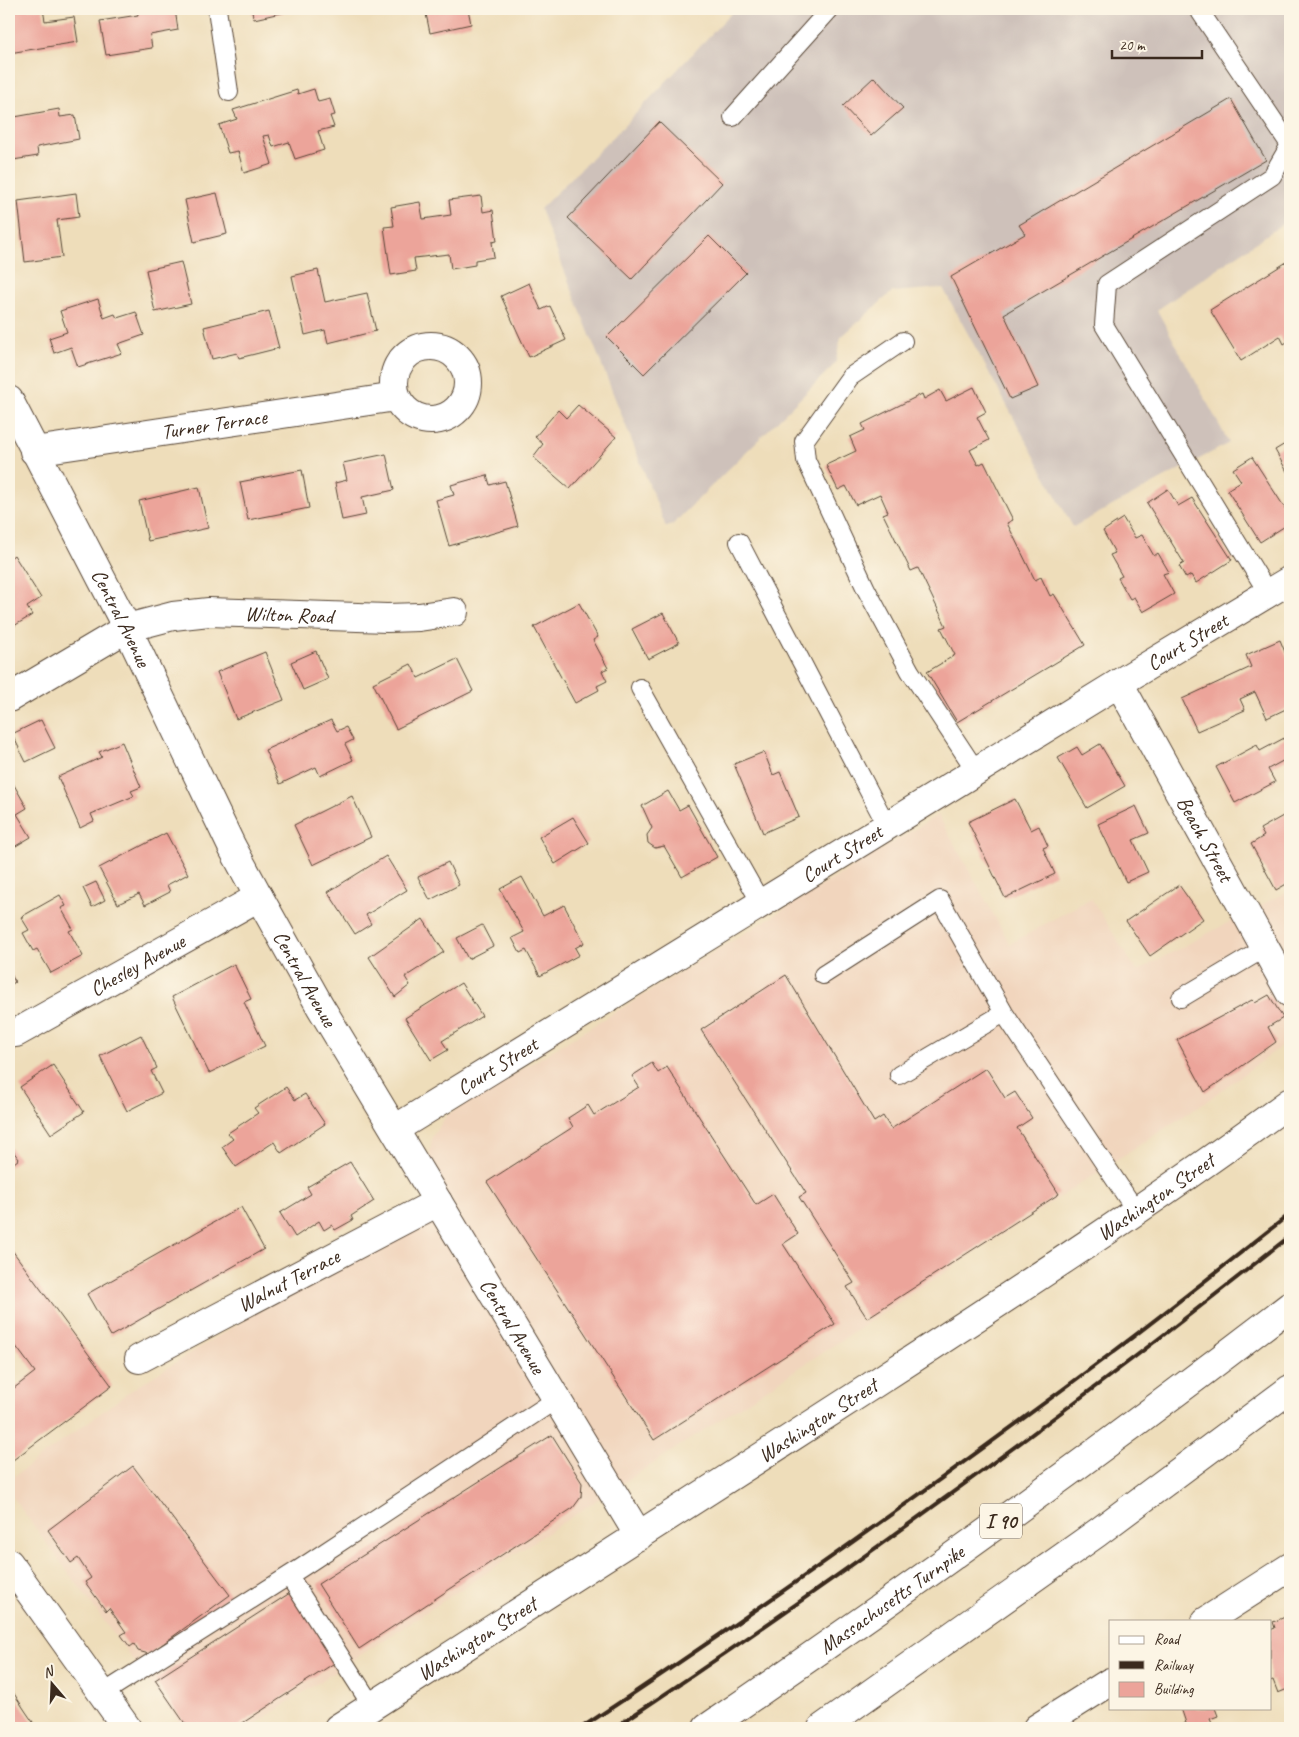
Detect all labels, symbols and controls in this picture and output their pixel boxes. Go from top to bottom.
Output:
scale bar [1112,28,1202,60]
text: 20 m [1119,36,1146,55]
street label: Turner Terrace [160,403,270,445]
street label: Central Avenue [86,564,157,672]
street label: Wilton Road [245,600,337,629]
street label: Court Street [1142,606,1234,676]
street label: Beach Street [1171,792,1240,888]
street label: Court Street [797,818,889,888]
street label: Central Avenue [267,926,343,1032]
street label: Chesley Avenue [85,928,190,1002]
street label: Court Street [452,1030,544,1101]
street label: Washington Street [1092,1146,1222,1247]
street label: Walnut Terrace [233,1243,345,1318]
street label: Central Avenue [474,1274,552,1379]
street label: Washington Street [753,1371,885,1468]
road number: I 90 [980,1504,1022,1538]
street label: Massachusetts Turnpike [814,1538,971,1660]
street label: Washington Street [412,1589,544,1687]
legend [1109,1620,1272,1710]
text: Road [1154,1630,1181,1649]
text: Railway [1154,1656,1195,1675]
north arrow [28,1660,78,1710]
text: N [41,1662,57,1682]
text: Building [1154,1680,1194,1699]

